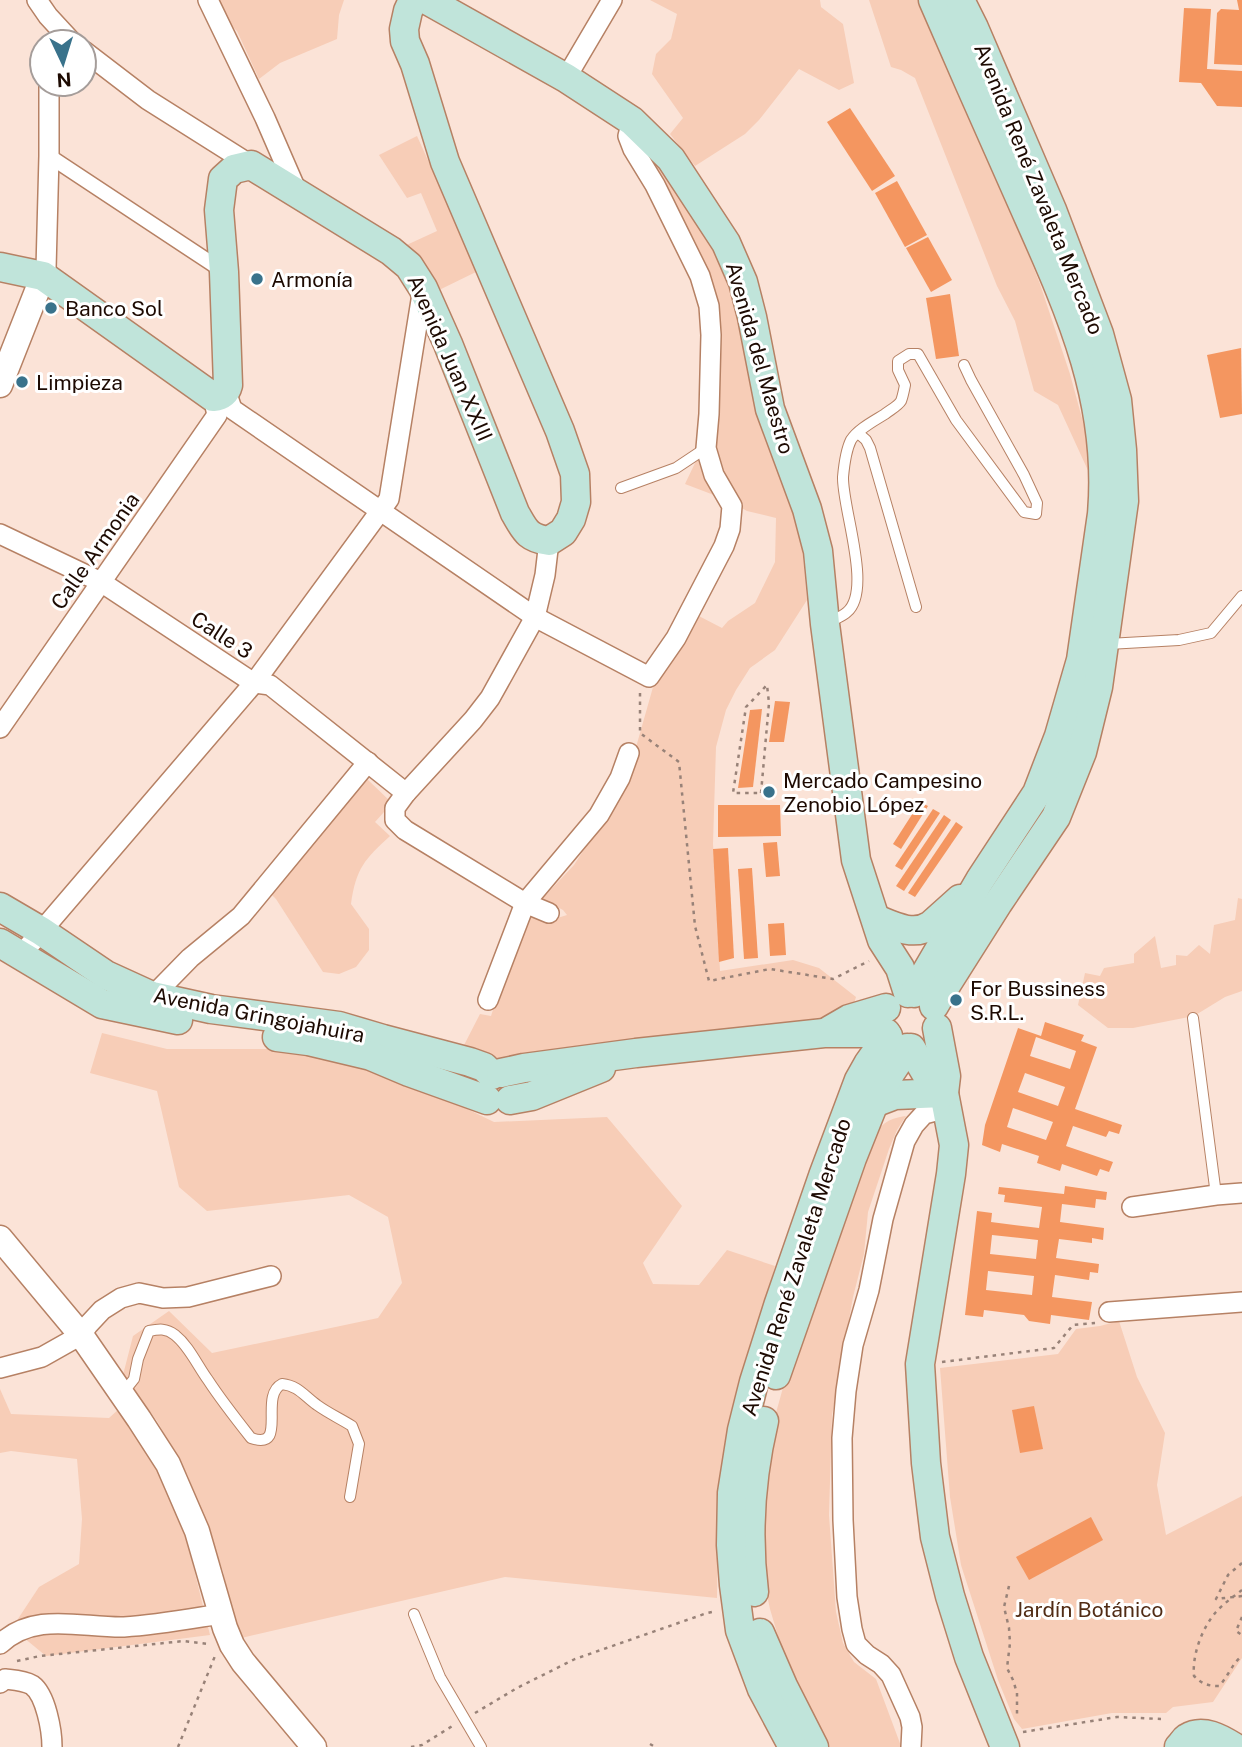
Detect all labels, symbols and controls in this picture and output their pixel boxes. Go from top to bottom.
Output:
north arrow [28,28,98,98]
street label: Avenida René Zavaleta Mercado [969,40,1109,338]
text: N [56,68,72,91]
street label: Avenida del Maestro [721,259,799,457]
place label: Armonía [271,267,353,292]
marker: Armonía [249,271,265,287]
street label: Avenida Juan XXIII [402,271,498,445]
place label: Banco Sol [65,296,163,321]
marker: Banco Sol [43,300,59,316]
place label: Limpieza [36,370,123,395]
marker: Limpieza [14,374,30,390]
street label: Calle Armonia [46,488,144,614]
street label: Calle 3 [187,606,257,664]
place label: Mercado Campesino Zenobio López [783,768,982,817]
marker: Mercado Campesino Zenobio López [761,784,777,800]
place label: For Bussiness S.R.L. [970,976,1105,1025]
street label: Avenida Gringojahuira [151,982,367,1048]
marker: For Bussiness S.R.L. [948,992,964,1008]
street label: Avenida René Zavaleta Mercado [736,1115,856,1419]
park label: Jardín Botánico [1015,1597,1163,1622]

